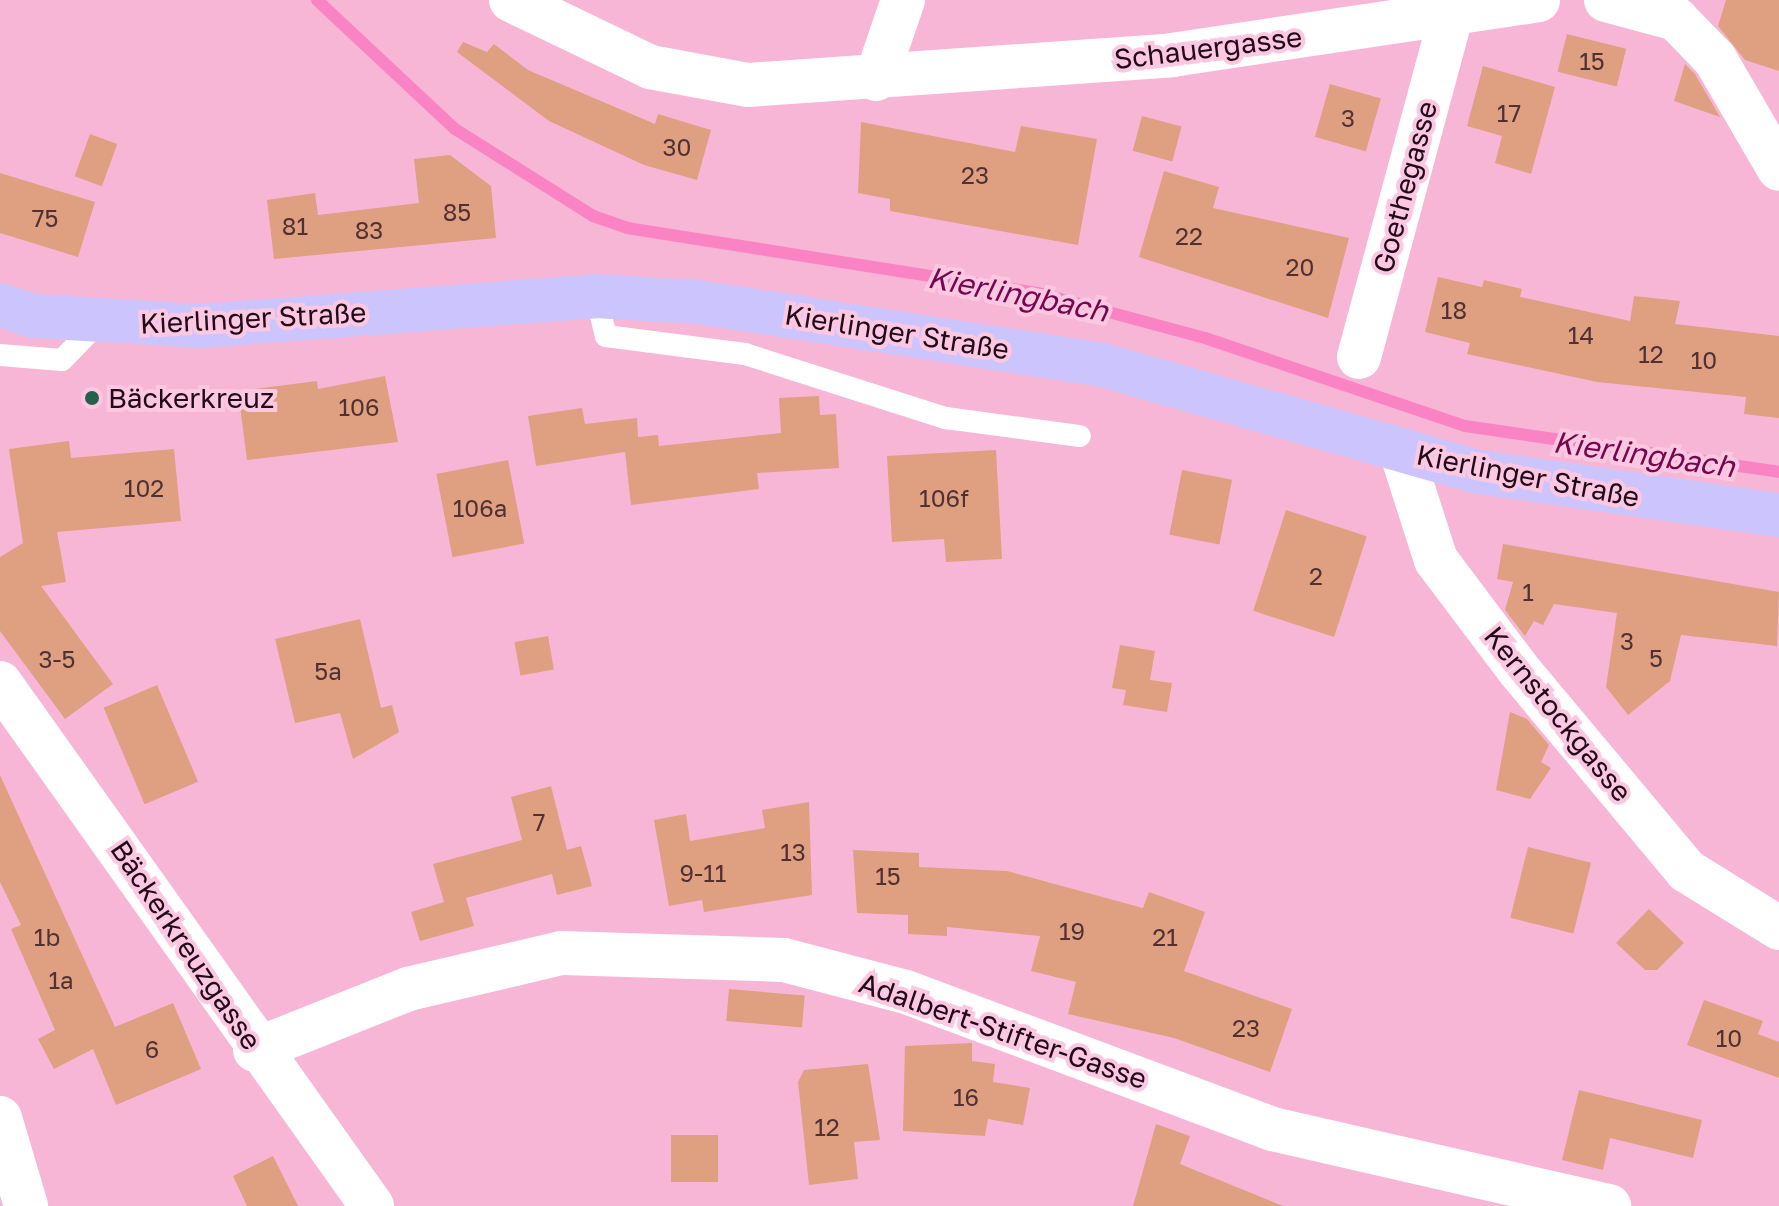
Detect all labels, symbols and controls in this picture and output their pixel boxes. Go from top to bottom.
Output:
street label: Schauergasse [1112,20,1304,76]
house number: 15 [1579,47,1605,75]
street label: Goethegasse [1366,97,1444,277]
house number: 17 [1497,99,1521,127]
house number: 3 [1341,104,1355,132]
house number: 30 [663,133,691,161]
house number: 23 [961,161,989,189]
house number: 85 [443,198,471,226]
house number: 75 [32,204,58,232]
house number: 81 [282,212,308,240]
house number: 83 [355,216,383,244]
house number: 22 [1175,222,1203,250]
house number: 20 [1286,253,1314,281]
water label: Kierlingbach [925,259,1111,329]
street label: Kierlinger Straße [139,295,367,341]
house number: 18 [1441,296,1467,324]
street label: Kierlinger Straße [782,298,1012,366]
house number: 14 [1568,321,1594,349]
house number: 12 [1638,340,1664,368]
house number: 10 [1691,346,1717,374]
place label: Bäckerkreuz [108,381,274,415]
marker: Bäckerkreuz [83,389,101,407]
house number: 106 [338,393,380,421]
water label: Kierlingbach [1551,423,1737,485]
street label: Kierlinger Straße [1414,438,1642,514]
house number: 102 [124,474,164,502]
house number: 106f [919,484,969,512]
house number: 106a [453,494,507,522]
house number: 2 [1309,562,1323,590]
house number: 1 [1522,578,1534,606]
street label: Kernstockgasse [1477,620,1639,808]
house number: 3 [1620,627,1634,655]
house number: 5 [1649,644,1663,672]
house number: 3-5 [38,645,76,673]
house number: 5a [314,657,342,685]
house number: 7 [533,808,545,836]
street label: Bäckerkreuzgasse [104,834,268,1056]
house number: 13 [780,838,806,866]
house number: 9-11 [680,859,726,887]
house number: 15 [875,862,901,890]
house number: 19 [1059,917,1085,945]
house number: 1b [34,923,60,951]
house number: 21 [1152,923,1178,951]
house number: 1a [48,966,74,994]
street label: Adalbert-Stifter-Gasse [855,966,1151,1096]
house number: 23 [1232,1014,1260,1042]
house number: 10 [1716,1024,1742,1052]
house number: 6 [145,1035,159,1063]
house number: 16 [953,1083,979,1111]
house number: 12 [814,1113,840,1141]

